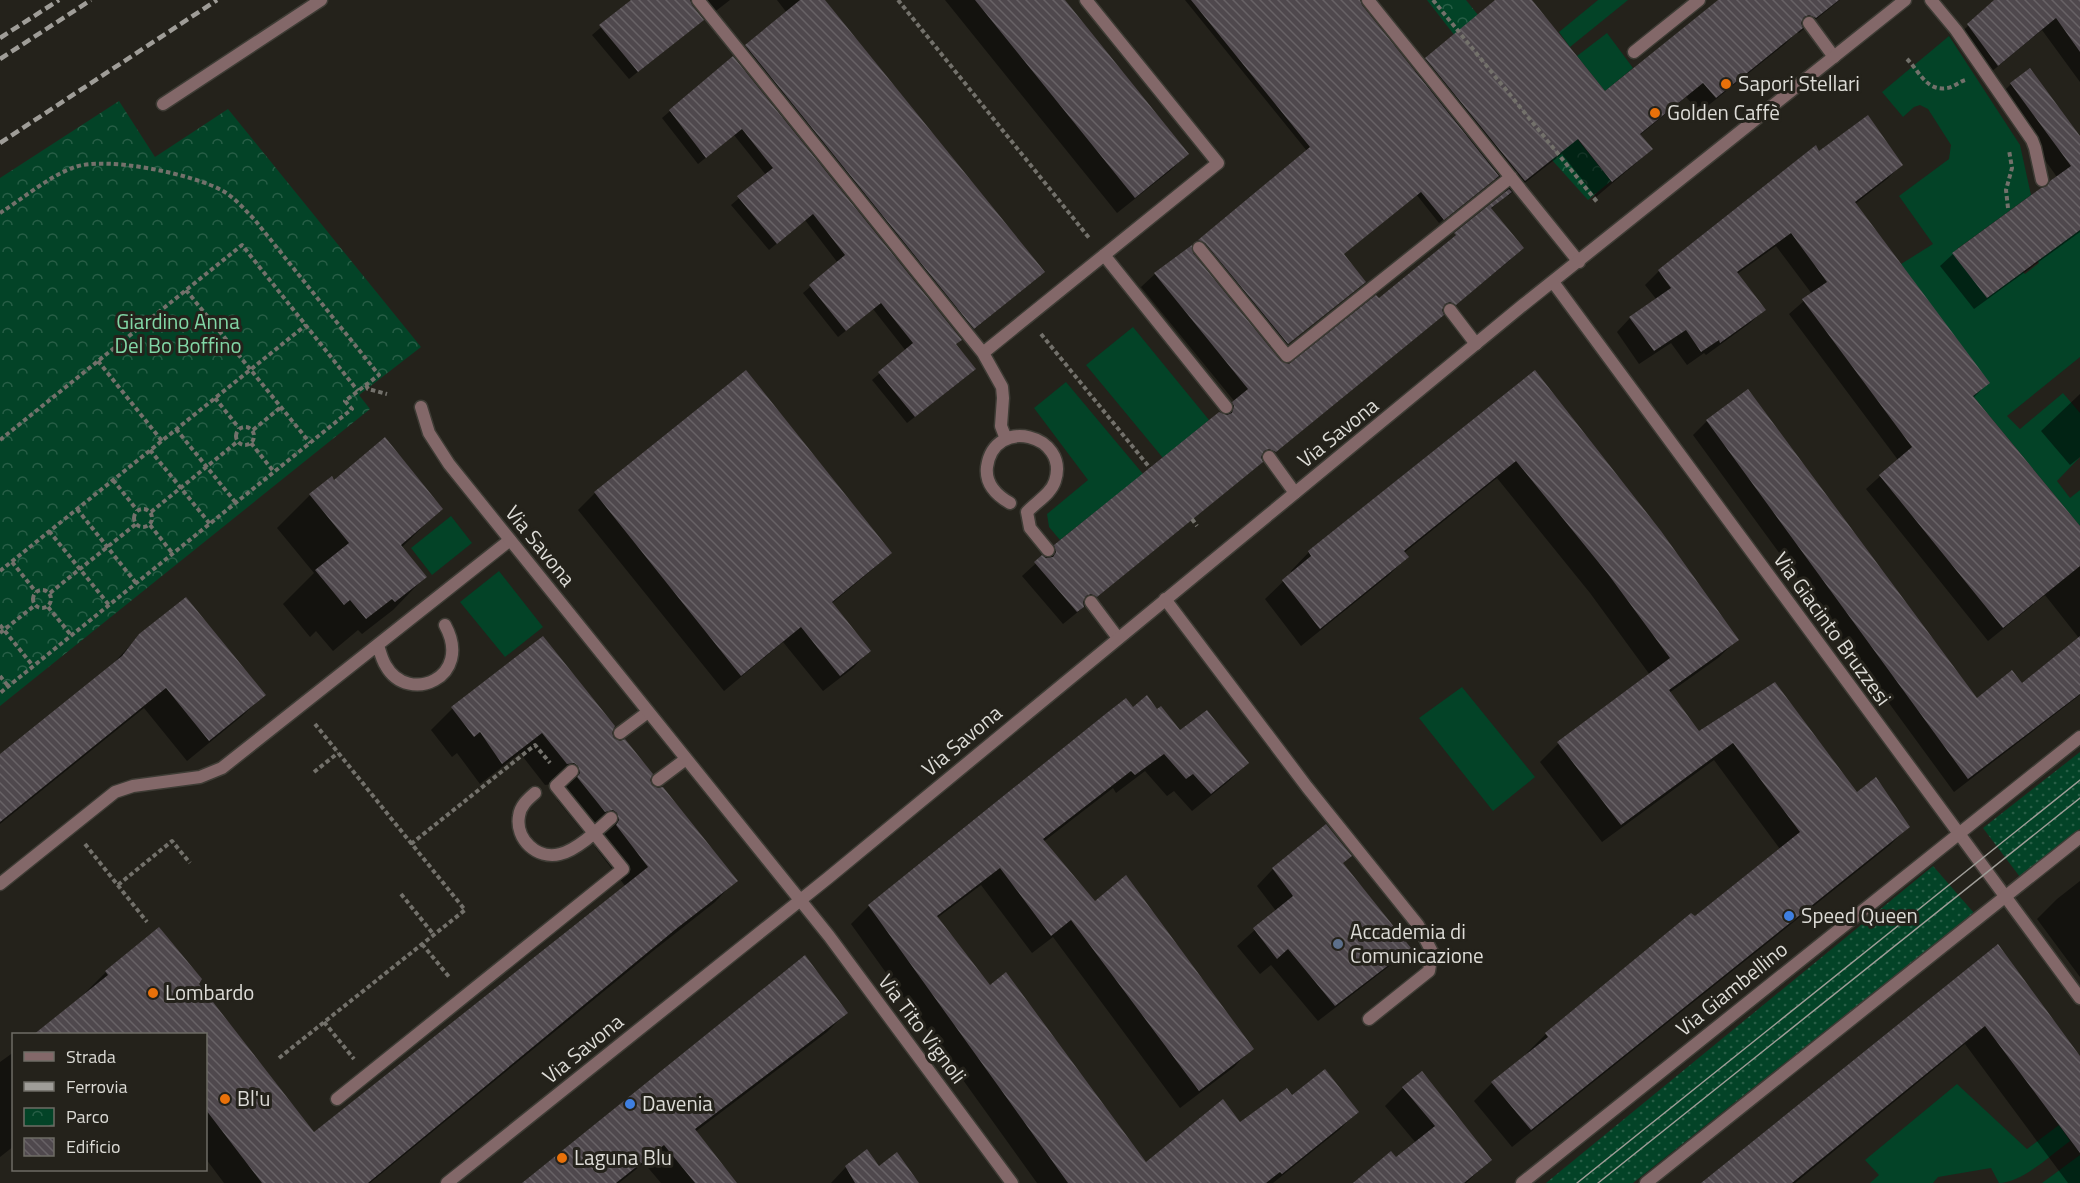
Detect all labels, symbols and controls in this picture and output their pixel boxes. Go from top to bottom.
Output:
place label: Sapori Stellari [1738,67,1860,99]
marker: Sapori Stellari [1719,77,1733,91]
place label: Golden Caffè [1667,96,1780,128]
marker: Golden Caffè [1648,106,1662,120]
park label: Giardino Anna Del Bo Boffino [114,305,242,361]
street label: Via Savona [1290,389,1385,475]
street label: Via Savona [498,498,584,593]
street label: Via Giacinto Bruzzesi [1766,545,1900,712]
street label: Via Savona [914,697,1009,784]
place label: Speed Queen [1801,899,1918,931]
marker: Speed Queen [1782,909,1796,923]
place label: Accademia di Comunicazione [1350,915,1484,971]
street label: Via Giambellino [1668,933,1794,1043]
marker: Accademia di Comunicazione [1331,937,1345,951]
street label: Via Tito Vignoli [871,967,975,1090]
place label: Lombardo [165,976,254,1008]
marker: Lombardo [146,986,160,1000]
street label: Via Savona [535,1005,630,1091]
legend [12,1033,207,1171]
text: Strada [66,1043,116,1070]
text: Ferrovia [66,1073,127,1100]
place label: Bl'u [237,1082,270,1114]
place label: Davenia [642,1087,713,1119]
marker: Bl'u [218,1092,232,1106]
marker: Davenia [623,1097,637,1111]
text: Parco [66,1103,109,1130]
text: Edificio [66,1133,120,1160]
place label: Laguna Blu [574,1141,672,1173]
marker: Laguna Blu [555,1151,569,1165]

